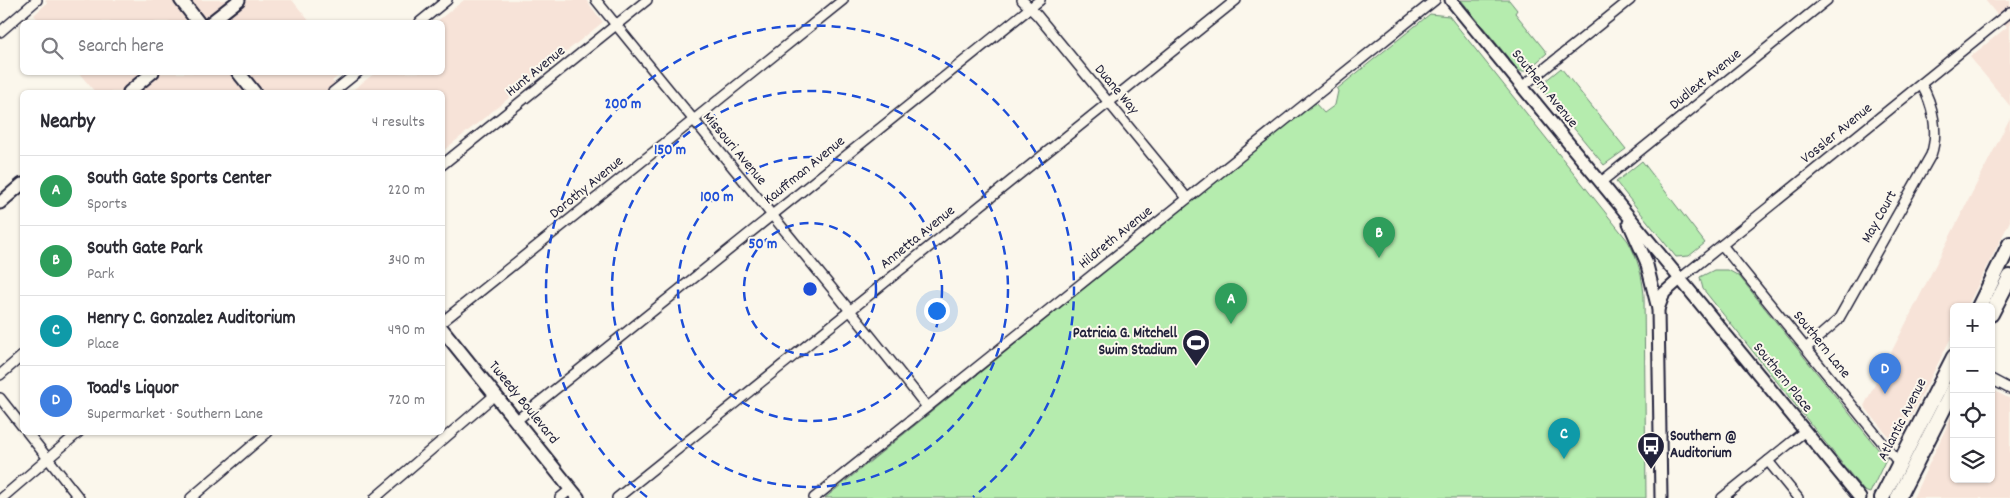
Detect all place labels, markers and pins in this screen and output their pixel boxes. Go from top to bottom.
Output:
pin: B [1363,217,1395,258]
centre of rings [801,280,819,298]
pin: A [1215,283,1247,324]
place label: Patricia G. Mitchell Swim Stadium [1073,323,1177,362]
sports icon: Patricia G. Mitchell Swim Stadium [1181,328,1211,367]
pin: D [1869,353,1901,394]
pin: C [1548,418,1580,459]
place label: Southern @ Auditorium [1670,426,1737,465]
bus stop icon: Southern @ Auditorium [1636,431,1666,470]

